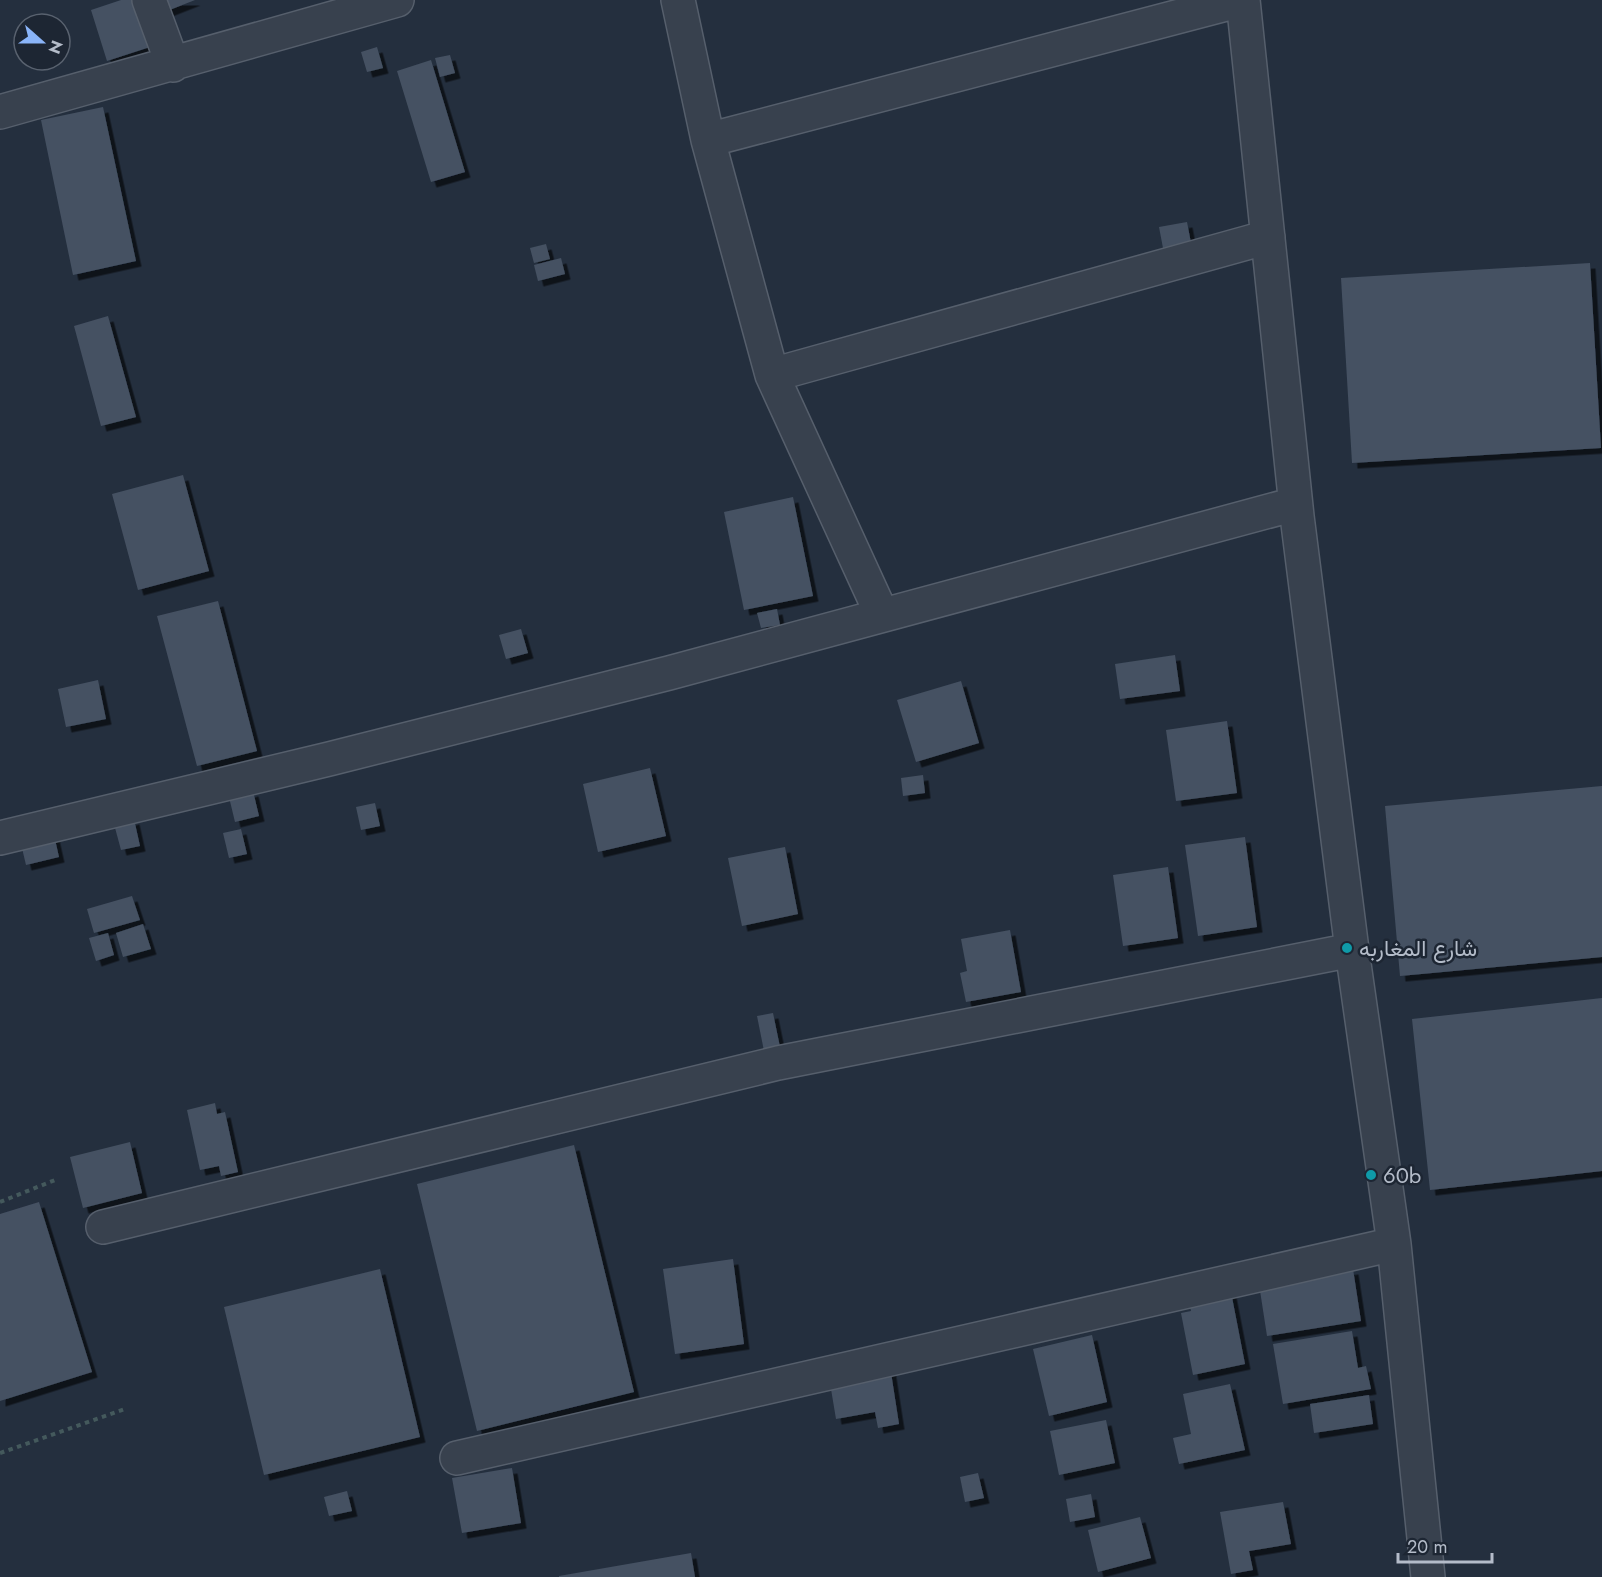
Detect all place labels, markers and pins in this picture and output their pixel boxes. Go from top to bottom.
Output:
place label: شارع المغاربه [1359,932,1477,964]
marker: شارع المغاربه [1340,941,1354,955]
place label: 60b [1383,1159,1421,1191]
marker: 60b [1364,1168,1378,1182]

